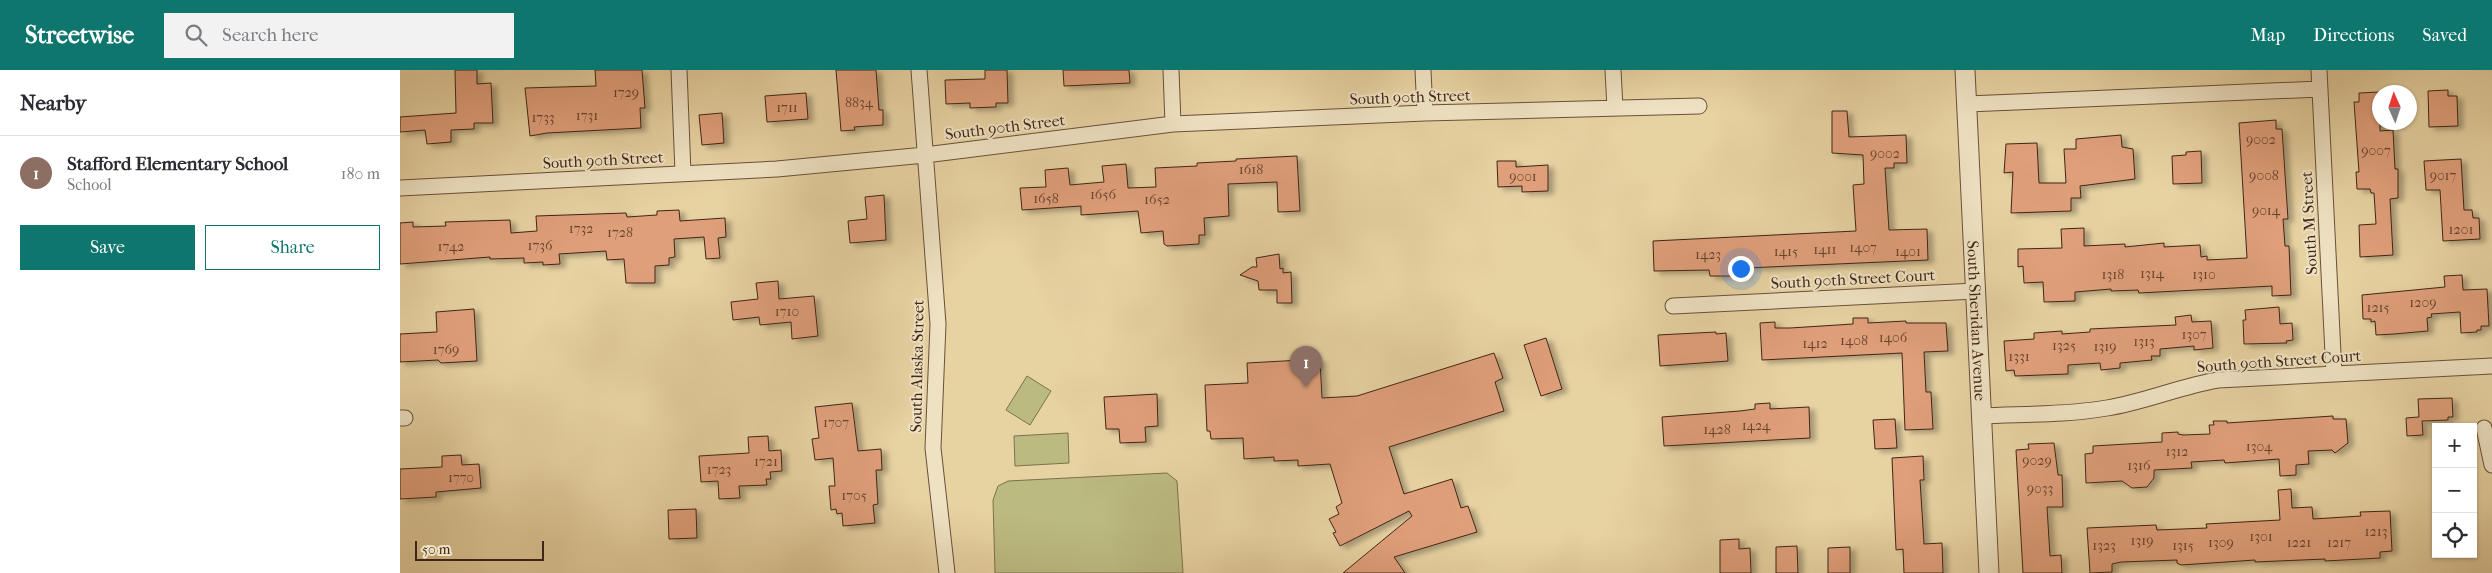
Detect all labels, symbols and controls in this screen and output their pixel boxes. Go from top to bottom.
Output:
search box [164,13,514,58]
text: Streetwise [25,21,134,49]
icon: search [182,21,210,49]
text: Search here [222,24,318,46]
text: Map [2251,25,2285,46]
text: Directions [2313,25,2394,46]
text: Saved [2422,25,2467,46]
house number: 1729 [613,84,639,101]
street label: South 90th Street [1349,85,1471,109]
north arrow [2372,85,2417,130]
text: Nearby [20,91,86,115]
house number: 8834 [845,94,874,111]
house number: 1711 [776,99,798,116]
house number: 1731 [576,107,598,124]
house number: 1733 [531,109,555,126]
street label: South 90th Street [944,110,1066,144]
house number: 9002 [2246,131,2276,148]
house number: 9007 [2361,142,2391,159]
house number: 9002 [1870,145,1900,162]
street label: South 90th Street [542,147,664,173]
text: Stafford Elementary School [67,153,288,175]
house number: 1618 [1239,161,1263,178]
text: 1 [33,164,39,183]
text: 180 m [341,164,380,183]
house number: 9008 [2249,167,2279,184]
house number: 9017 [2430,167,2457,184]
house number: 9001 [1509,168,1537,185]
street label: South M Street [2297,170,2321,275]
text: School [67,175,112,194]
house number: 1656 [1090,186,1116,203]
house number: 1658 [1033,190,1059,207]
house number: 1652 [1144,191,1170,208]
house number: 9014 [2252,202,2281,219]
house number: 1732 [569,220,593,237]
house number: 1201 [2449,221,2473,238]
house number: 1728 [607,224,633,241]
button: Save [20,225,195,270]
button: Share [205,225,380,270]
house number: 1736 [527,237,553,254]
house number: 1742 [438,238,464,255]
house number: 1407 [1849,239,1877,256]
street label: South Sheridan Avenue [1964,240,1990,401]
house number: 1411 [1813,241,1837,258]
house number: 1415 [1774,243,1798,260]
house number: 1401 [1895,243,1921,260]
house number: 1423 [1695,246,1721,263]
your location [1728,256,1754,282]
street label: South 90th Street Court [1770,265,1936,293]
house number: 1314 [2140,265,2165,282]
house number: 1318 [2102,266,2124,283]
house number: 1310 [2192,266,2216,283]
house number: 1209 [2409,294,2437,311]
street label: South Alaska Street [906,299,928,433]
house number: 1215 [2366,299,2390,316]
house number: 1710 [775,303,799,320]
house number: 1307 [2181,326,2207,343]
house number: 1406 [1879,329,1908,346]
house number: 1408 [1840,332,1868,349]
house number: 1313 [2133,333,2155,350]
house number: 1412 [1802,335,1828,352]
house number: 1325 [2052,337,2076,354]
house number: 1319 [2093,338,2117,355]
house number: 1769 [433,341,459,358]
pin: 1 [1290,346,1322,387]
street label: South 90th Street Court [2196,346,2362,376]
house number: 1331 [2008,348,2030,365]
house number: 1707 [823,414,849,431]
house number: 1424 [1742,417,1771,434]
house number: 1428 [1703,421,1731,438]
map controls [2432,423,2477,558]
button: + [2432,423,2477,468]
house number: 1304 [2246,438,2273,455]
house number: 1312 [2166,443,2188,460]
house number: 9029 [2022,452,2052,469]
house number: 1721 [754,453,778,470]
house number: 1316 [2127,457,2151,474]
house number: 1723 [707,461,731,478]
button: − [2432,468,2477,513]
house number: 1770 [448,469,474,486]
house number: 9033 [2027,480,2053,497]
house number: 1705 [841,487,867,504]
button: locate [2432,513,2477,558]
house number: 1213 [2365,523,2387,540]
house number: 1301 [2249,528,2273,545]
house number: 1319 [2130,532,2154,549]
house number: 1309 [2208,534,2234,551]
house number: 1221 [2287,534,2311,551]
house number: 1217 [2327,534,2351,551]
house number: 1323 [2092,537,2116,554]
house number: 1315 [2172,537,2194,554]
scale bar [415,538,544,561]
text: 50 m [422,541,450,558]

